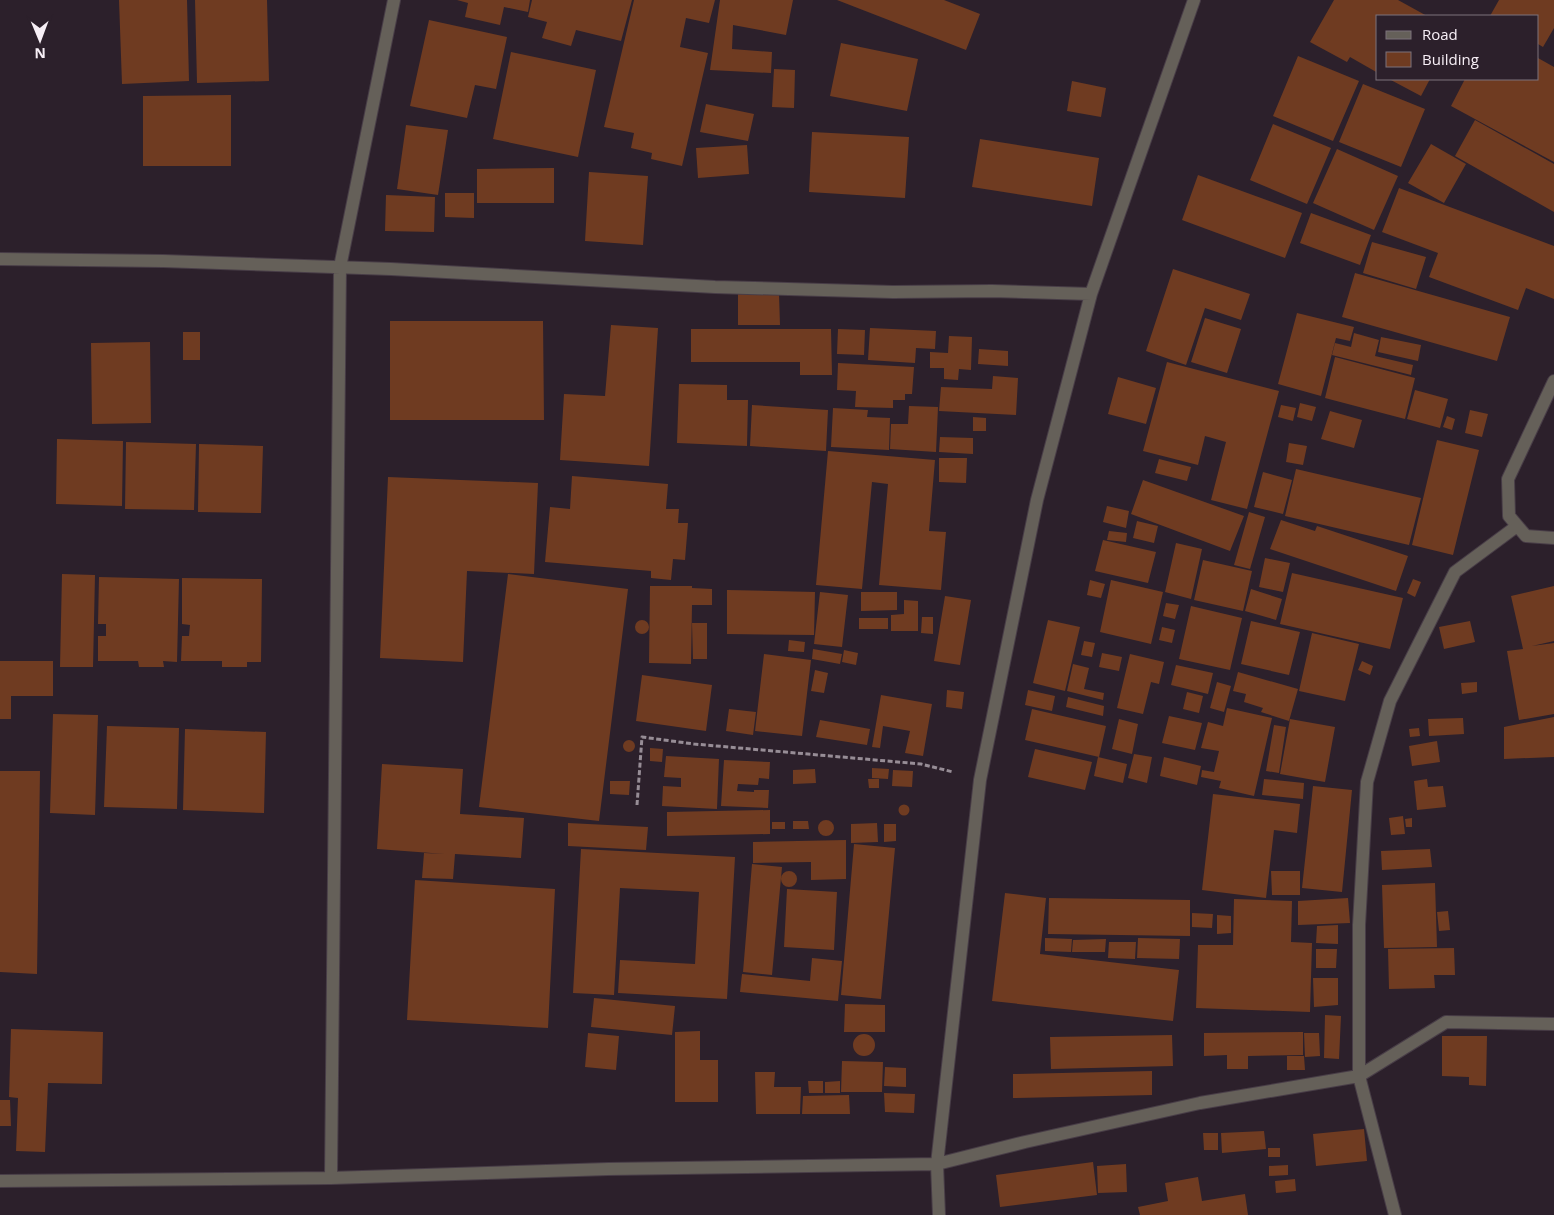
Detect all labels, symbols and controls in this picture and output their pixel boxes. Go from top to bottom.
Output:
north arrow [15,15,65,65]
legend [1376,15,1539,80]
text: Road [1422,24,1458,44]
text: N [34,44,46,63]
text: Building [1422,49,1479,69]

